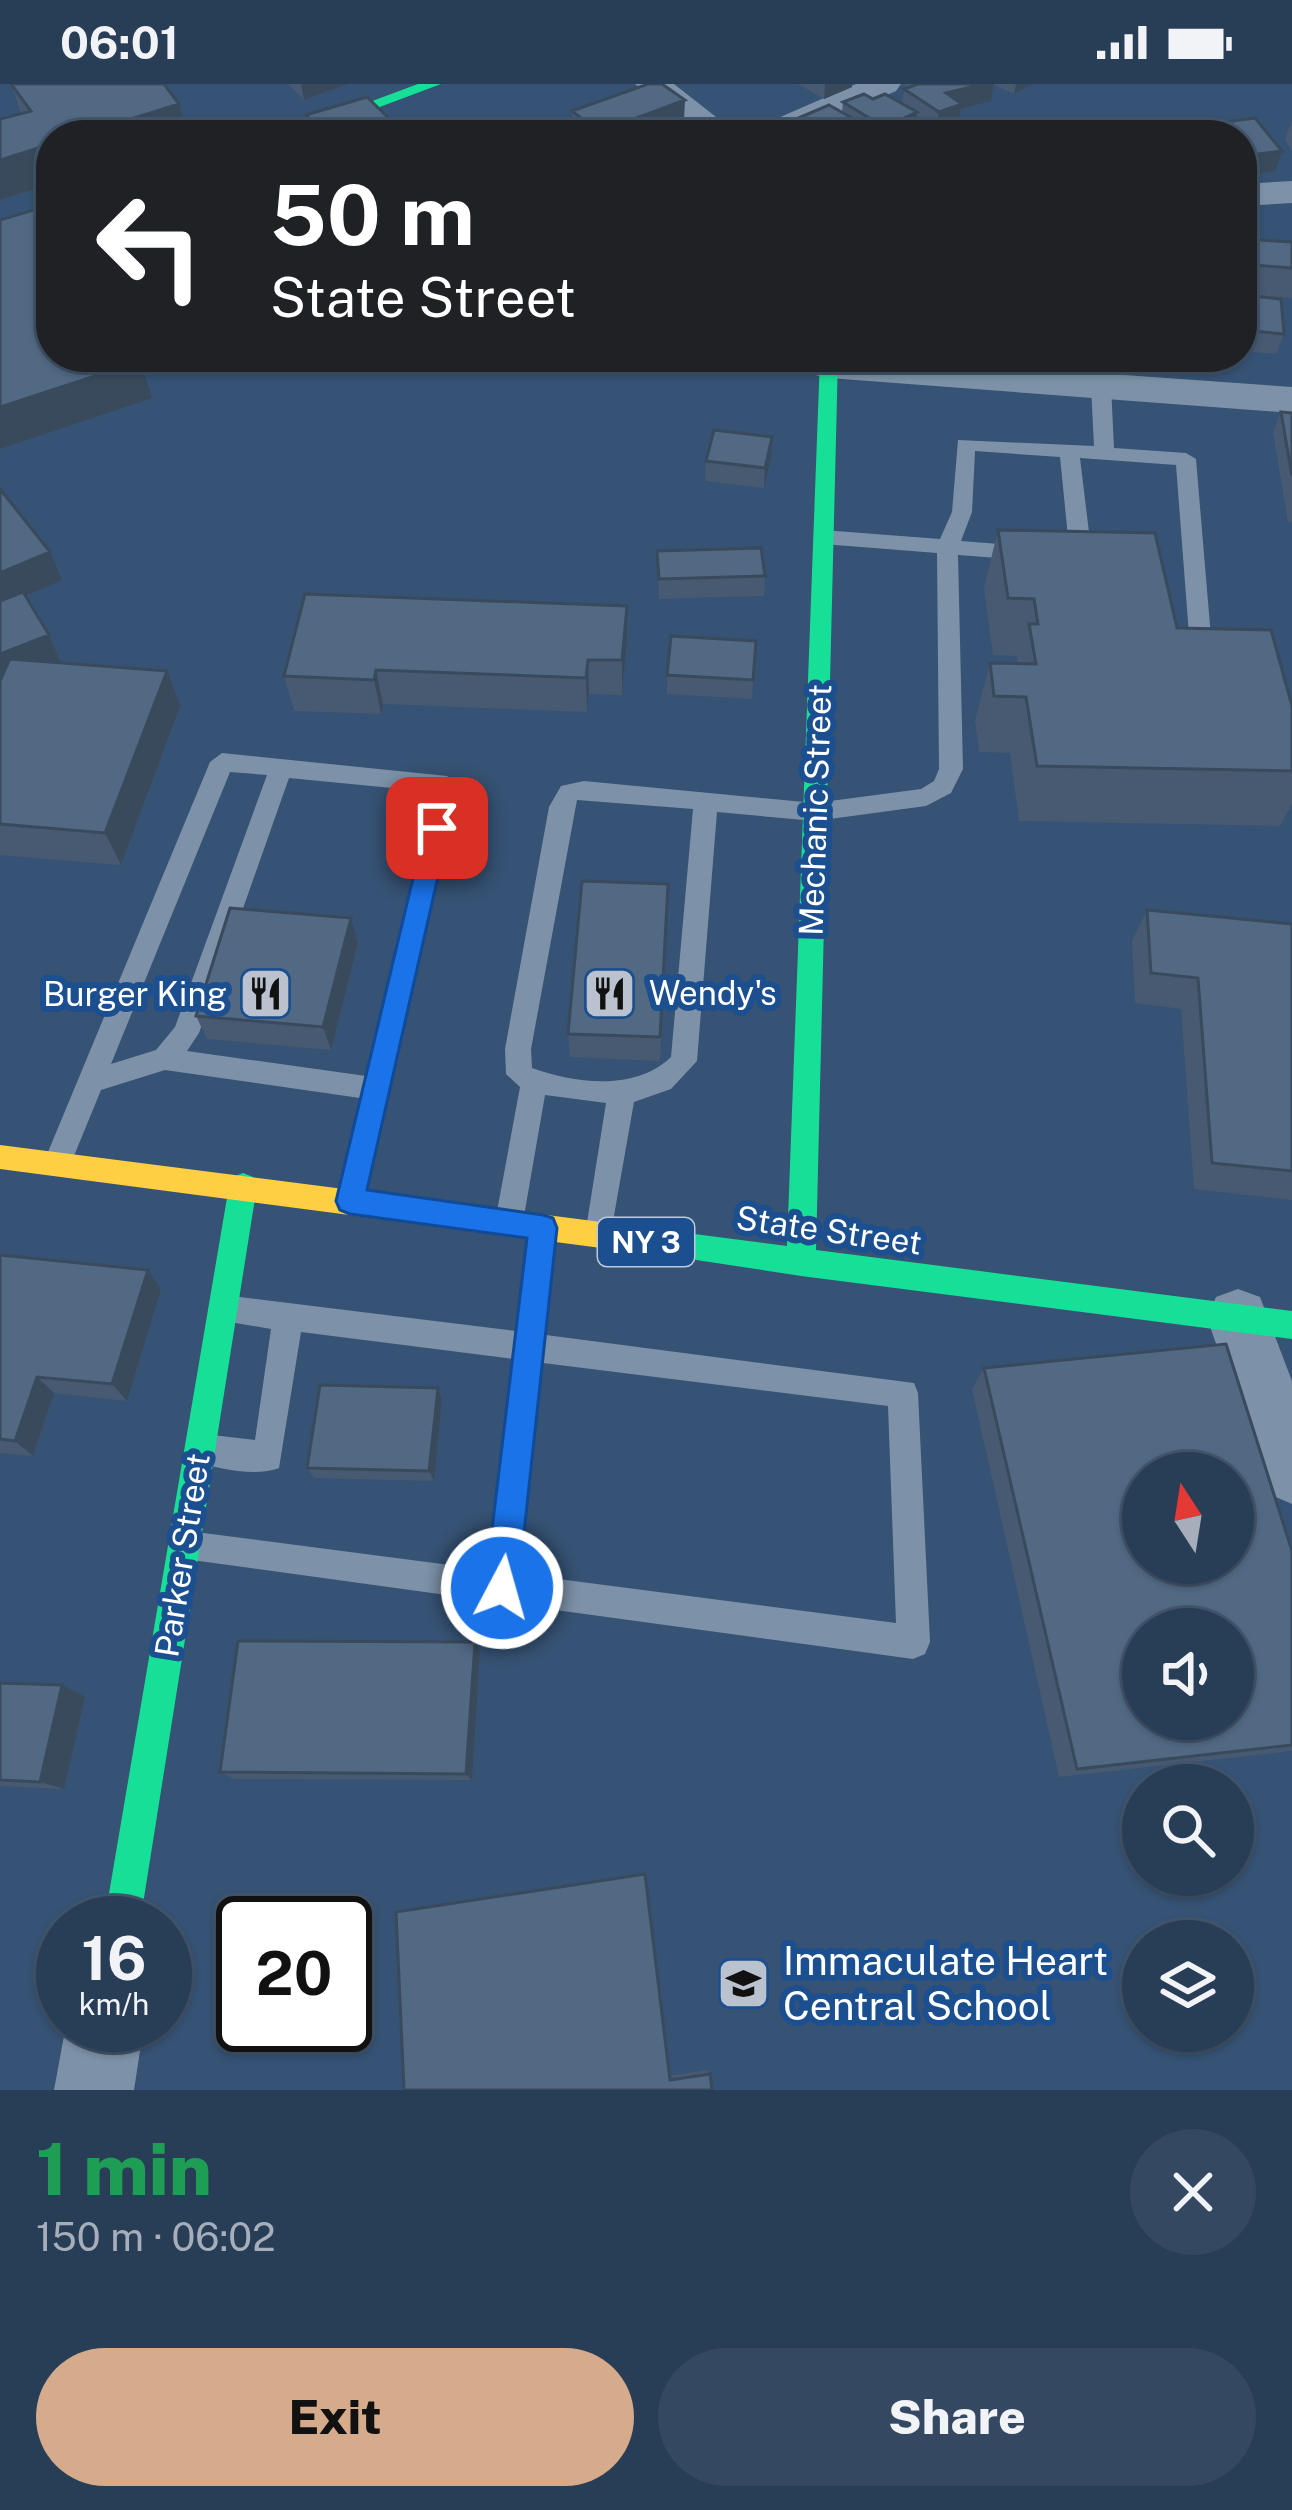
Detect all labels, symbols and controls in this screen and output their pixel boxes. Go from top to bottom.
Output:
text: 06:01 [60,16,179,69]
text: 50 m [270,165,475,264]
icon: left [72,168,228,324]
text: State Street [270,266,576,329]
street label: Mechanic Street [792,683,838,937]
pin [386,777,488,879]
icon: arrive [404,795,470,861]
restaurant icon: Wendy's [582,965,638,1021]
restaurant icon: Burger King [238,966,294,1022]
place label: Wendy's [649,974,777,1012]
place label: Burger King [43,975,227,1013]
street label: State Street [734,1198,924,1262]
road number: NY 3 [598,1218,694,1266]
street label: Parker Street [147,1450,217,1660]
north arrow [1122,1452,1254,1584]
map controls [1122,1452,1254,2052]
position arrow [439,1525,565,1651]
button: sound [1122,1608,1254,1740]
button: search [1122,1764,1254,1896]
speed limit sign: 20 [216,1896,372,2052]
button: layers [1122,1920,1254,2052]
text: 16 [81,1923,147,1994]
place label: Immaculate Heart Central School [783,1938,1108,2029]
school or university icon: Immaculate Heart Central School [716,1955,772,2011]
text: km/h [79,1986,149,2022]
text: 1 min [36,2127,212,2211]
button: close [1130,2129,1256,2255]
text: 150 m · 06:02 [36,2214,275,2260]
button: Exit [36,2348,634,2486]
button: Share [658,2348,1256,2486]

